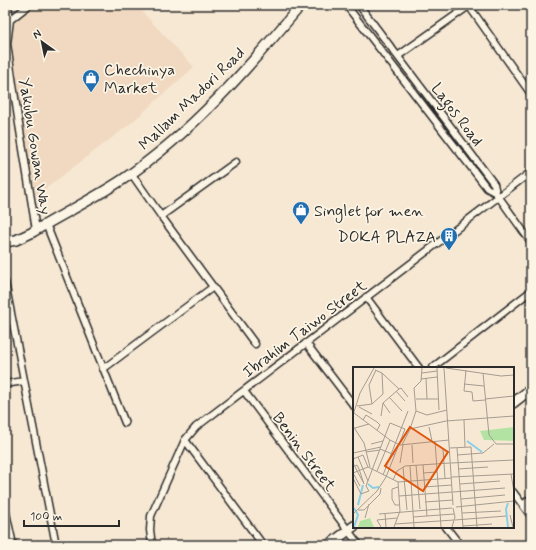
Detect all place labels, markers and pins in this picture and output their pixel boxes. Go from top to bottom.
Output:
place label: Chechinya Market [104,60,175,99]
shop icon: Chechinya Market [81,68,101,93]
shop icon: Singlet for men [291,200,311,225]
place label: Singlet for men [314,201,424,224]
building icon: DOKA PLAZA [439,226,459,251]
place label: DOKA PLAZA [338,227,436,248]

